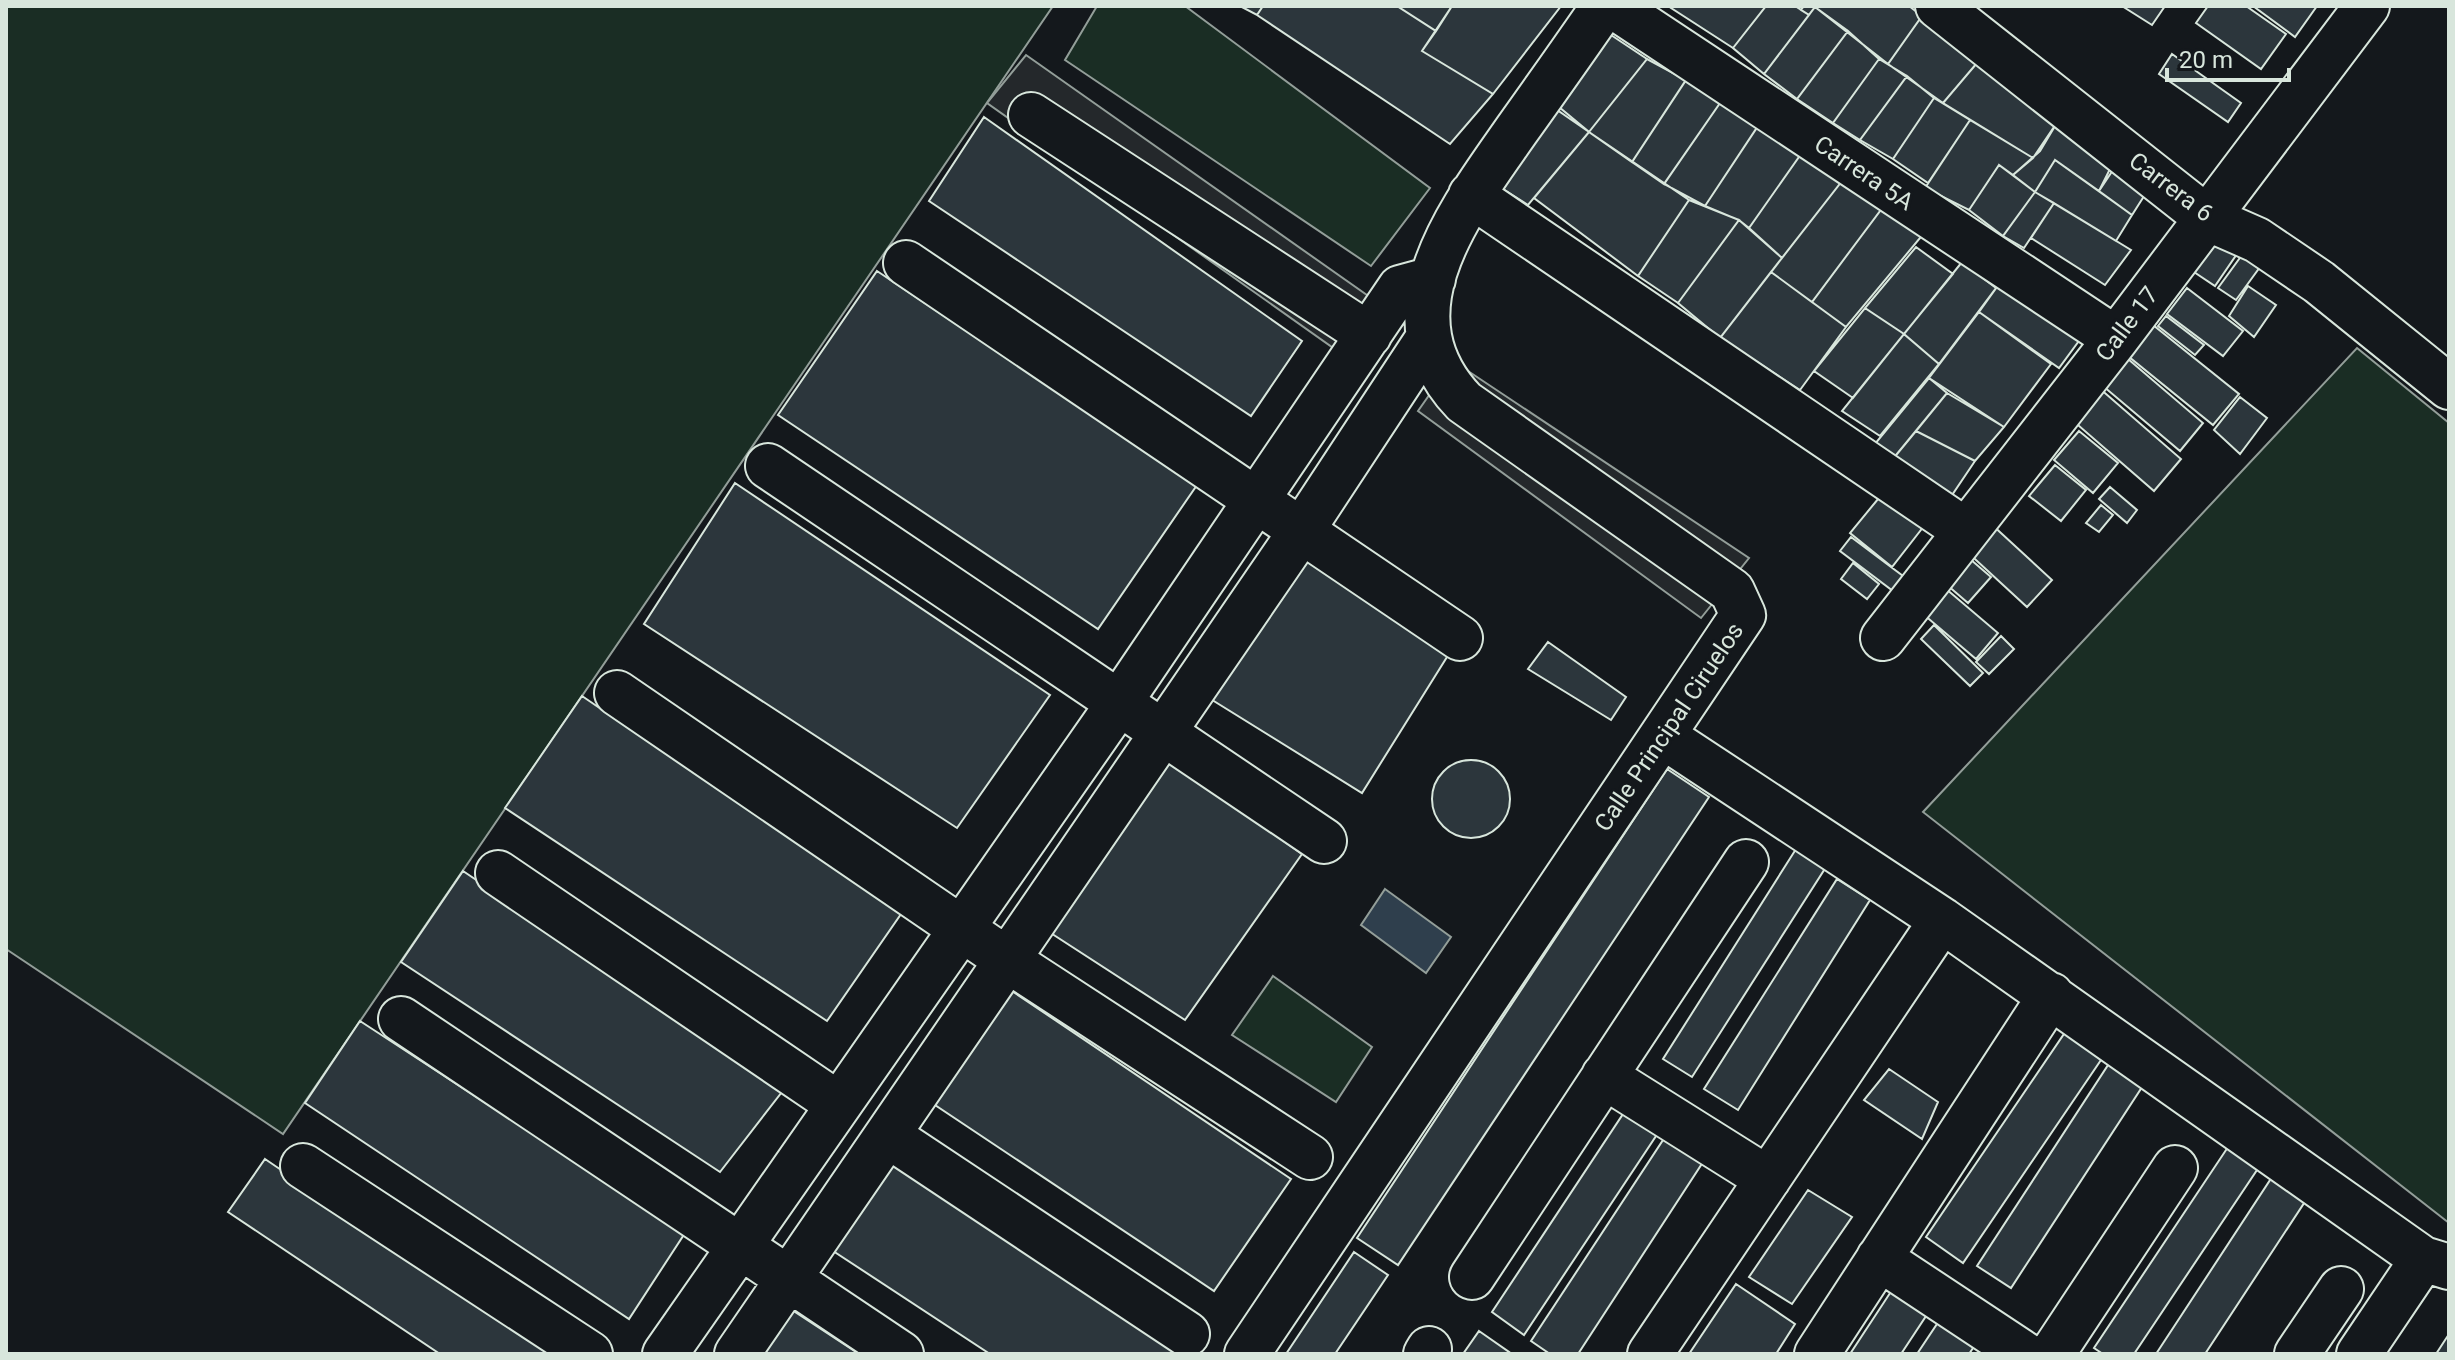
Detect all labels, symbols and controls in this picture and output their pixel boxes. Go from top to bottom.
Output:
scale bar [2167,32,2289,82]
text: 20 m [2179,46,2233,74]
street label: Carrera 5A [1809,130,1919,216]
street label: Carrera 6 [2124,146,2218,228]
street label: Calle 17 [2090,281,2164,367]
street label: Calle Principal Ciruelos [1589,617,1749,837]

